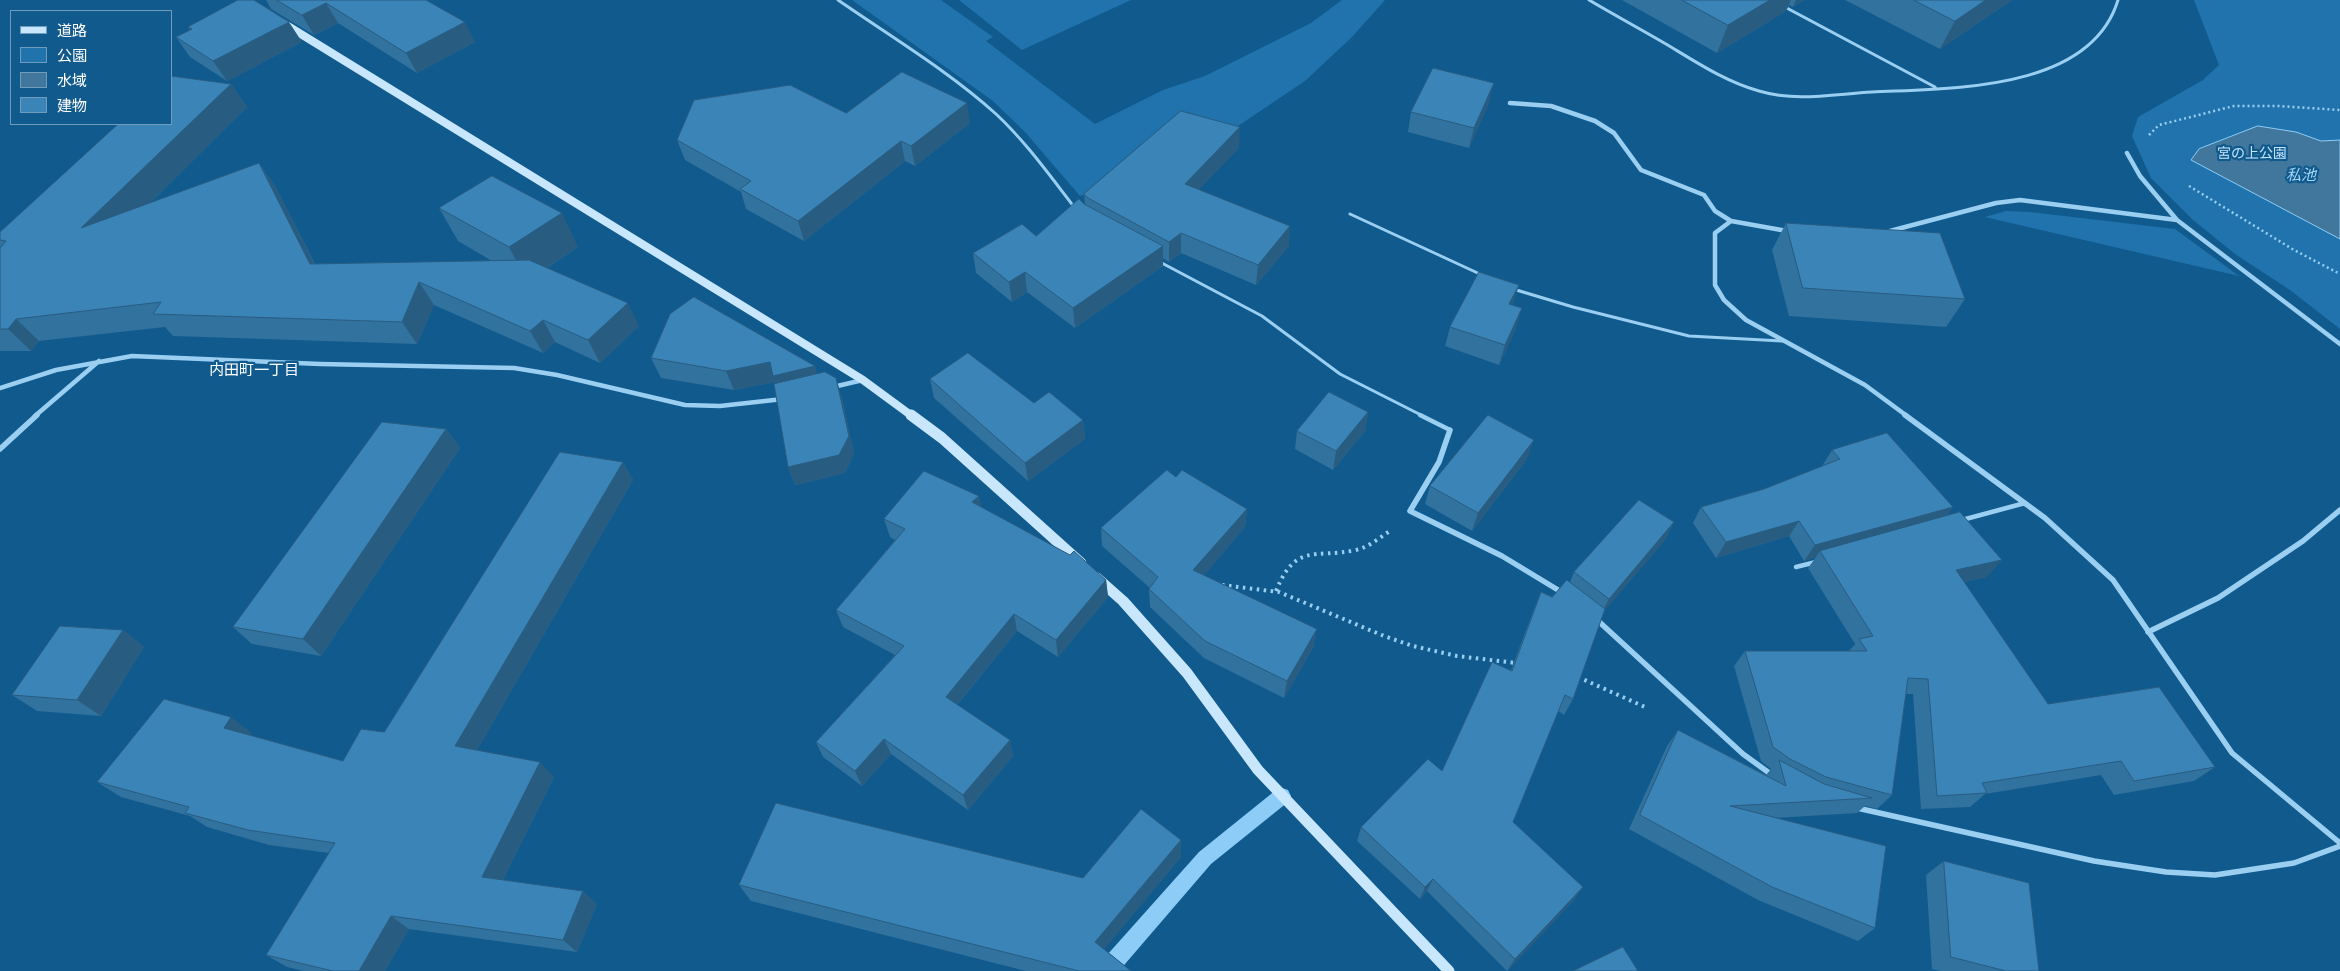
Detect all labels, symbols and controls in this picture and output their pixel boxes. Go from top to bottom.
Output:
legend [10,10,172,125]
text: 道路 [57,21,87,39]
text: 公園 [57,46,87,64]
text: 水域 [57,71,87,89]
text: 建物 [57,96,87,114]
park label: 宮の上公園 [2217,145,2287,161]
water label: 私池 [2286,166,2316,184]
district label: 内田町一丁目 [209,361,299,379]

